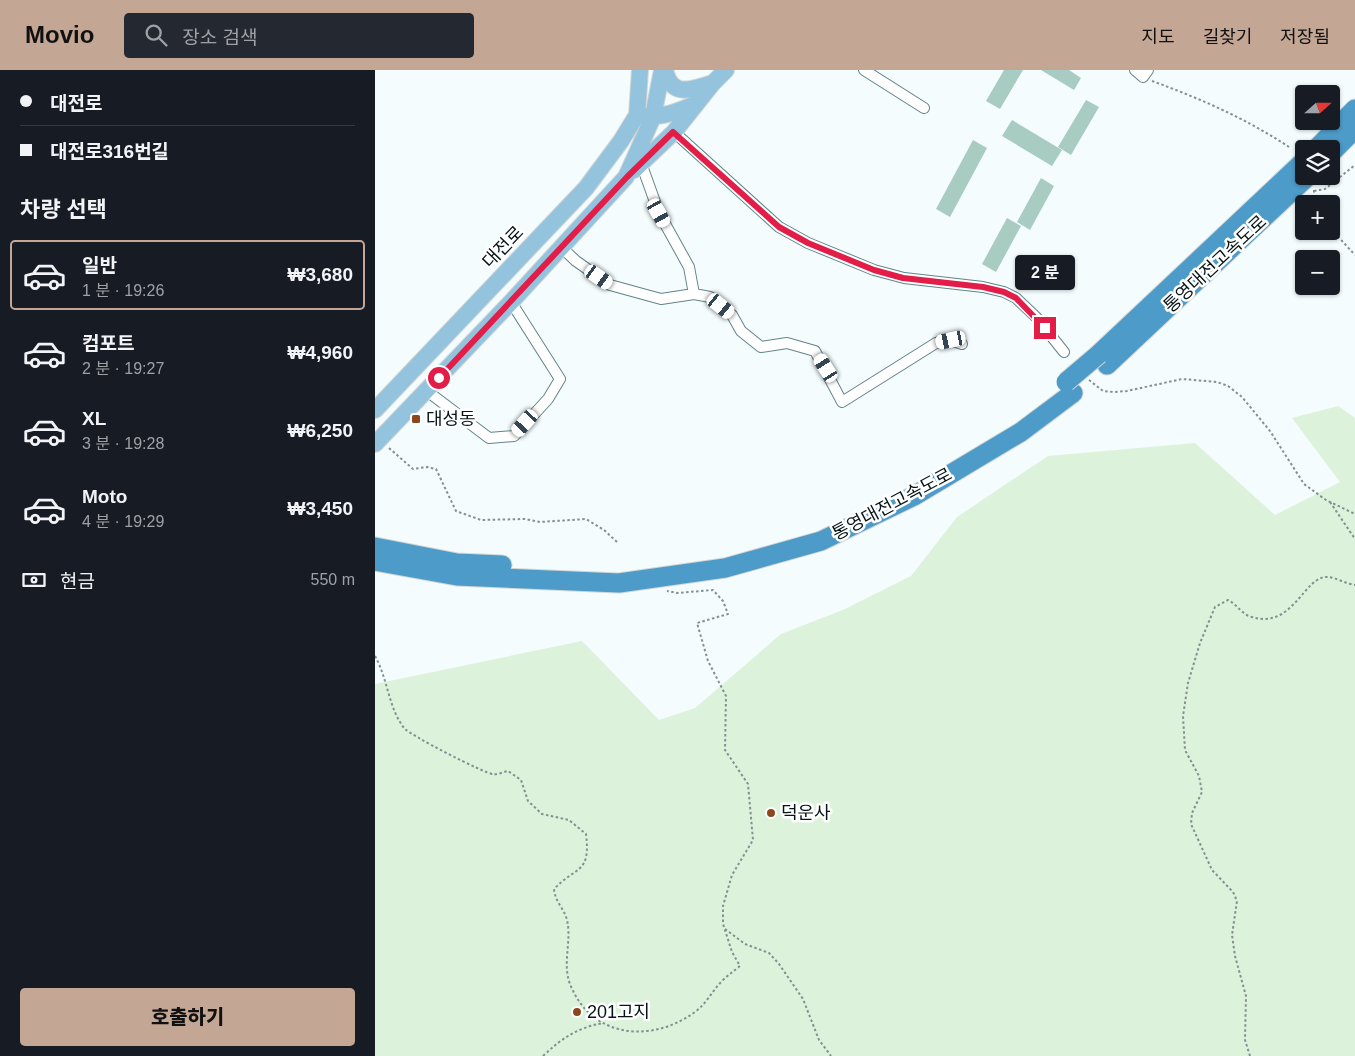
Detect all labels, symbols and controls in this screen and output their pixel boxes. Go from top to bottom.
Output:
search box [124,13,474,58]
text: Movio [25,21,94,48]
icon: search [142,21,170,49]
text: 장소 검색 [182,27,258,48]
text: 지도 [1142,27,1175,47]
text: 길찾기 [1203,27,1252,47]
text: 저장됨 [1280,27,1330,47]
north arrow [1295,85,1340,130]
map controls [1295,85,1340,295]
text: 대전로 [50,93,102,114]
button: layers [1295,140,1340,185]
text: 대전로316번길 [50,141,169,162]
button: + [1295,195,1340,240]
car [645,196,672,230]
text: 차량 선택 [20,197,107,222]
street label: 통영대전고속도로 [1160,212,1270,316]
street label: 대전로 [479,222,527,272]
button: − [1295,250,1340,295]
icon: car [22,253,67,298]
text: 일반 [82,255,117,276]
callout: 2 분 [1015,256,1075,290]
car [582,262,615,292]
text: ₩3,680 [288,264,353,285]
text: 2 분 [1031,264,1059,281]
text: 1 분 · 19:26 [82,282,164,299]
car [704,291,737,321]
route end [1034,317,1056,339]
car [934,330,967,350]
icon: car [22,331,67,376]
text: 컴포트 [82,333,134,354]
text: ₩4,960 [288,342,353,363]
car [811,351,840,385]
text: 2 분 · 19:27 [82,360,164,377]
route start [428,367,450,389]
car [509,407,540,439]
text: XL [82,408,106,429]
icon: car [22,409,67,454]
place label: 대성동 [426,409,476,429]
marker: 대성동 [410,413,422,425]
text: ₩6,250 [288,420,353,441]
text: 3 분 · 19:28 [82,435,164,452]
street label: 통영대전고속도로 [829,464,955,544]
text: Moto [82,486,127,507]
icon: car [22,487,67,532]
text: ₩3,450 [288,498,353,519]
text: 4 분 · 19:29 [82,513,164,530]
icon: cash [20,566,48,594]
text: 현금 [60,571,95,592]
text: 550 m [311,571,355,588]
place label: 덕운사 [781,803,831,823]
marker: 덕운사 [765,807,777,819]
button: 호출하기 [20,988,355,1046]
place label: 201고지 [587,1002,650,1022]
marker: 201고지 [571,1006,583,1018]

